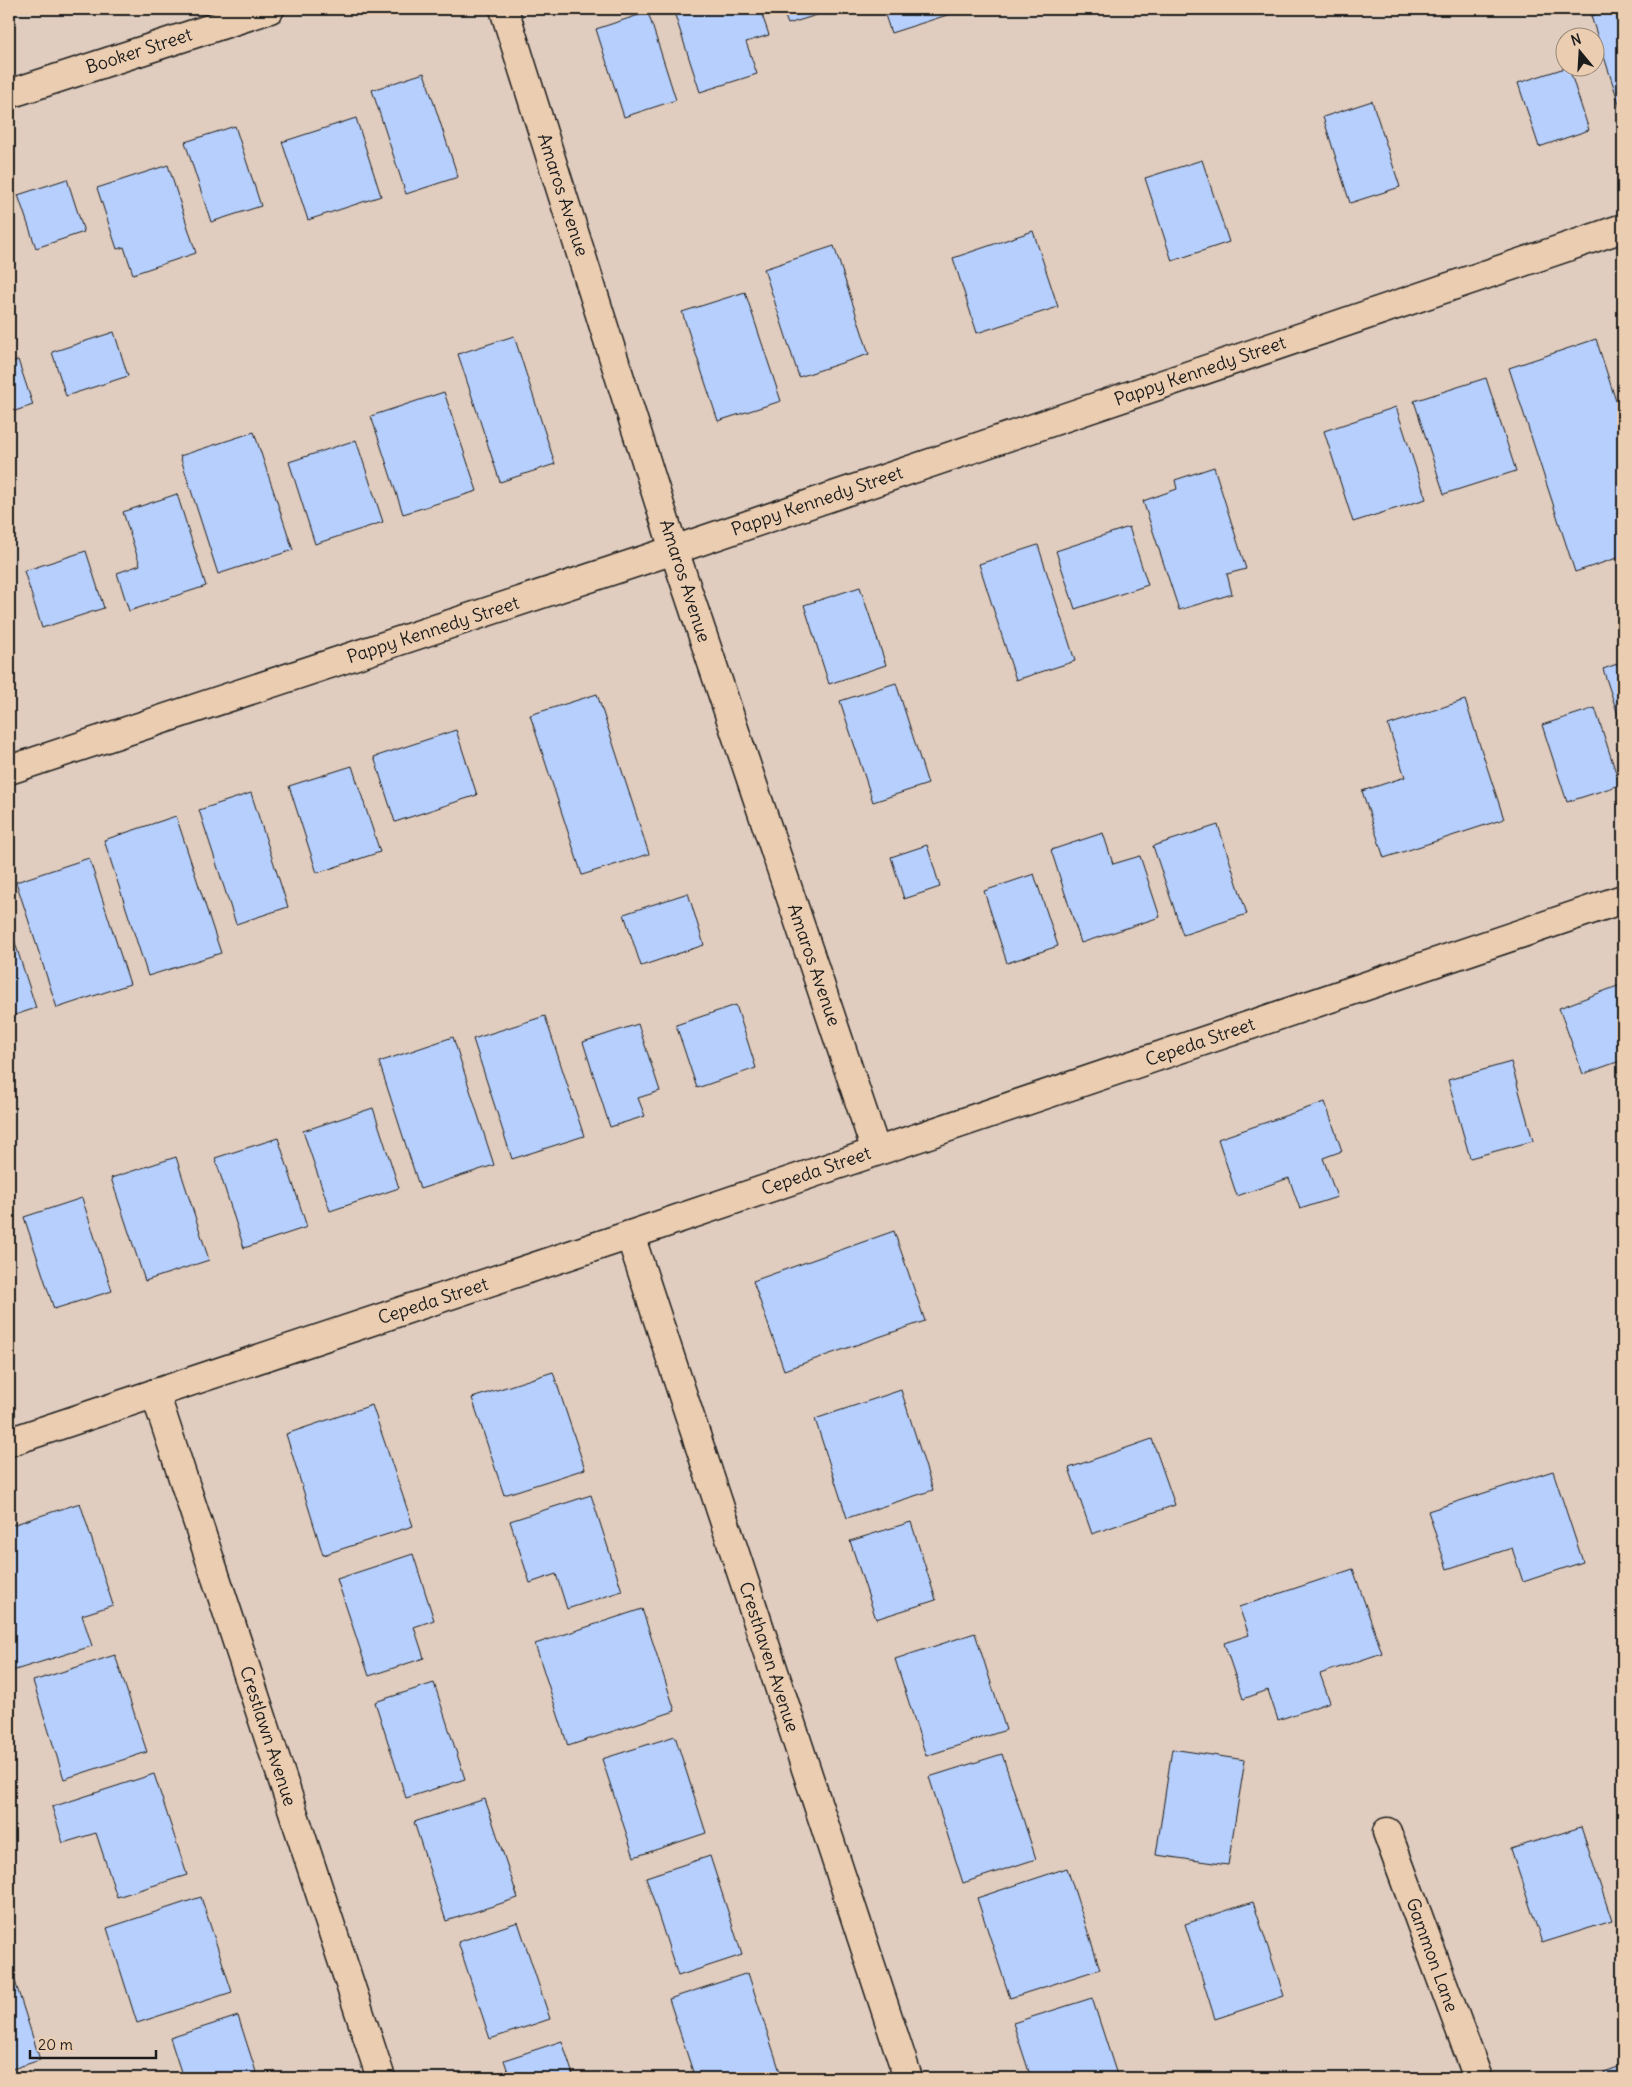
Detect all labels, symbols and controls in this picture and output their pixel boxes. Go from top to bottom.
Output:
street label: Booker Street [83,23,195,79]
north arrow [1554,28,1604,78]
text: N [1569,30,1583,50]
street label: Amaros Avenue [533,131,594,259]
street label: Pappy Kennedy Street [1111,330,1289,411]
street label: Pappy Kennedy Street [728,460,906,541]
street label: Amaros Avenue [655,517,716,645]
street label: Pappy Kennedy Street [344,591,522,668]
street label: Amaros Avenue [783,901,846,1029]
street label: Cepeda Street [1142,1012,1258,1071]
street label: Cepeda Street [758,1141,874,1200]
street label: Cepeda Street [375,1272,491,1329]
street label: Cresthaven Avenue [734,1579,805,1735]
street label: Crestlawn Avenue [235,1663,302,1809]
street label: Gammon Lane [1401,1895,1464,2015]
scale bar [30,2027,156,2059]
text: 20 m [38,2035,73,2054]

